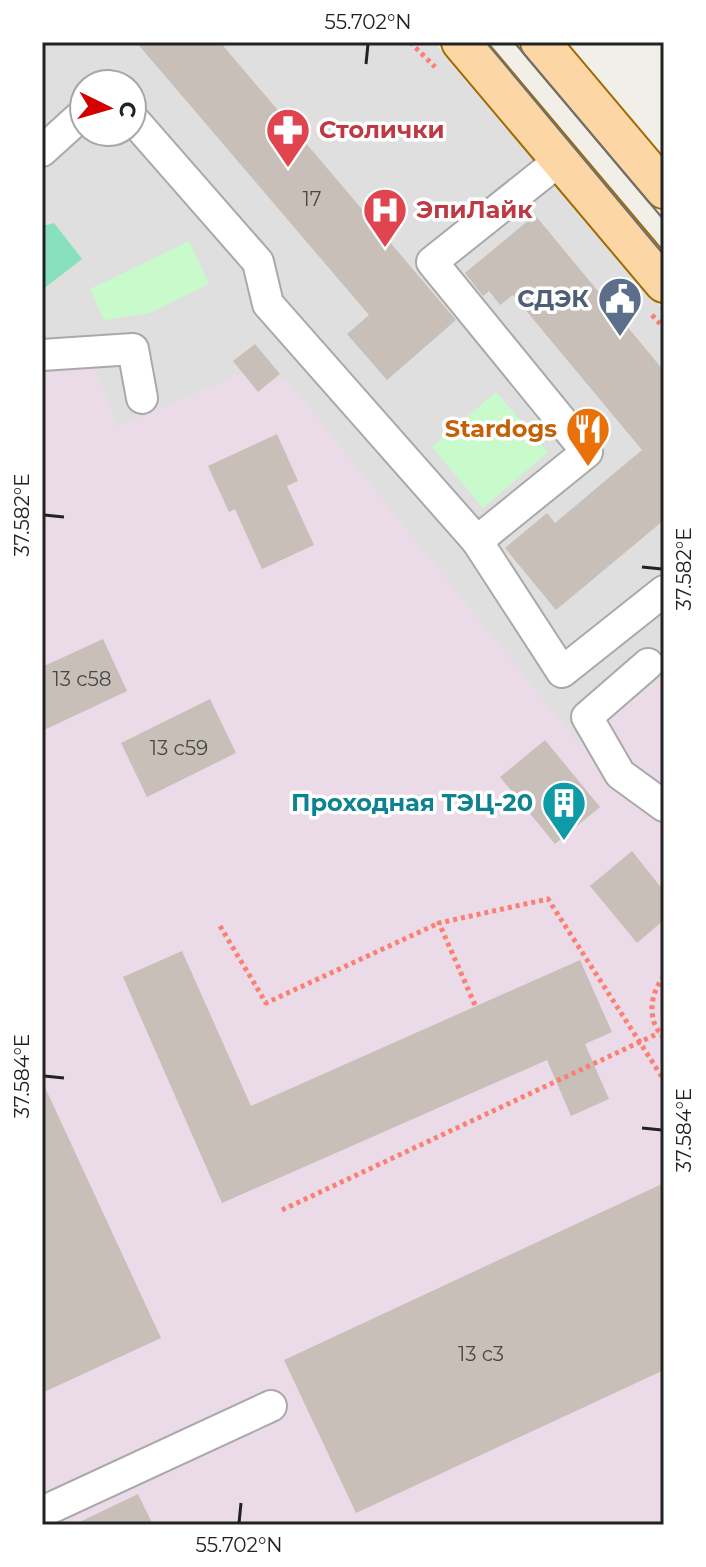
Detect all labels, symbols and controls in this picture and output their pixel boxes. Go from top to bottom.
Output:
text: 55.702°N [324,10,412,34]
north arrow [68,68,148,148]
text: С [113,101,142,119]
pharmacy icon: Столички [264,106,312,169]
place label: Столички [319,115,445,144]
hospital icon: ЭпиЛайк [361,186,409,249]
house number: 17 [303,187,322,211]
place label: ЭпиЛайк [416,195,533,224]
public building icon: СДЭК [596,275,644,338]
place label: СДЭК [517,284,589,313]
restaurant icon: Stardogs [564,405,612,468]
place label: Stardogs [445,414,557,443]
text: 37.582°E [10,473,34,557]
text: 37.582°E [672,527,696,611]
house number: 13 с58 [52,667,112,691]
house number: 13 с59 [150,736,208,760]
building icon: Проходная ТЭЦ-20 [540,779,588,842]
place label: Проходная ТЭЦ-20 [291,788,533,817]
text: 37.584°E [10,1034,34,1118]
text: 37.584°E [672,1088,696,1172]
house number: 13 с3 [458,1342,504,1366]
text: 55.702°N [195,1533,283,1557]

